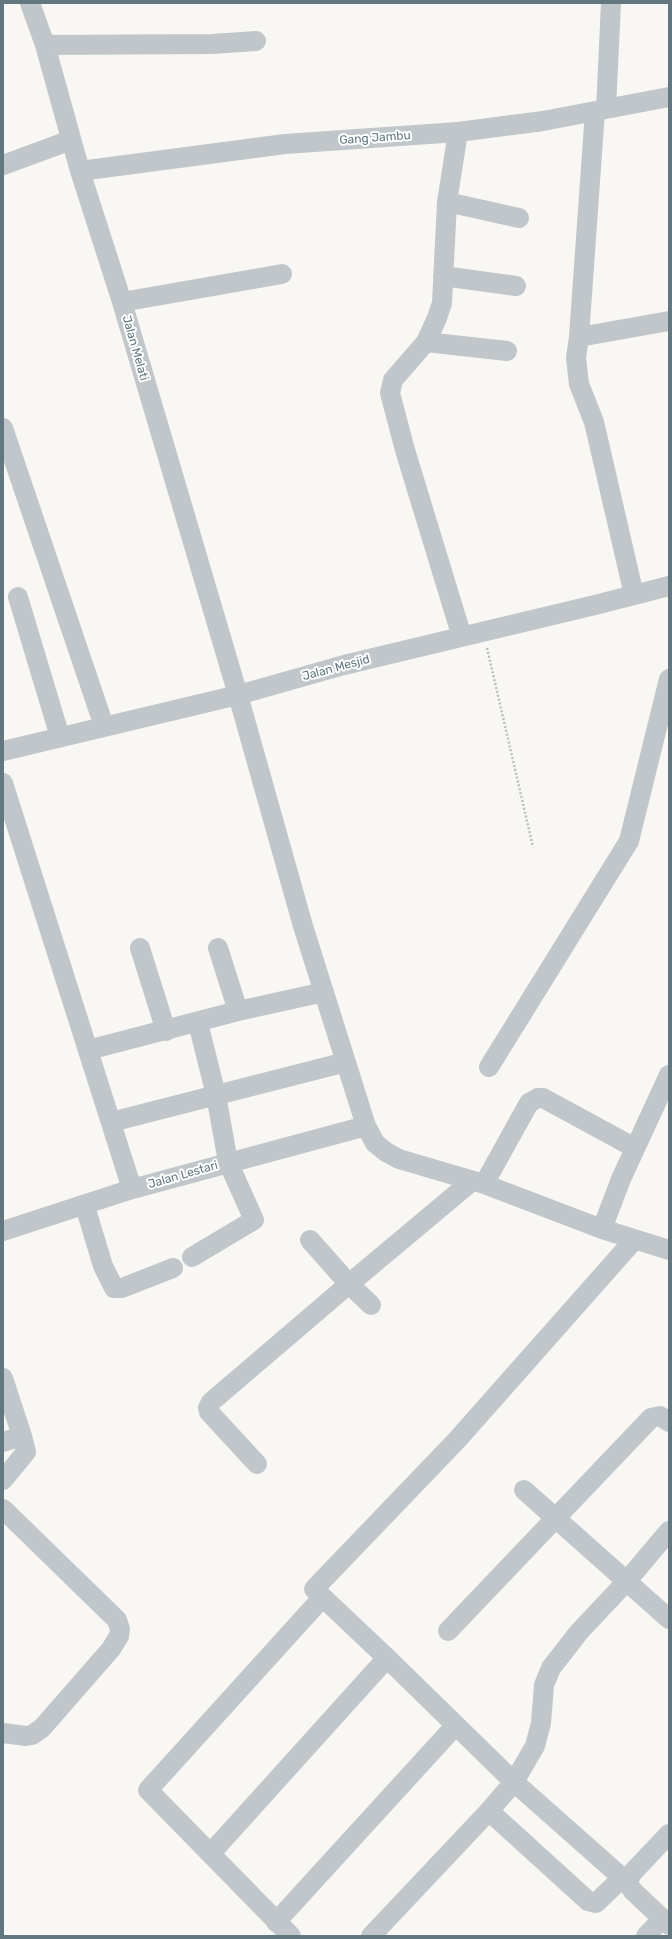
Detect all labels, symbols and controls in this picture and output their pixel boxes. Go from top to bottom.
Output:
street label: Gang Jambu [339,128,411,148]
street label: Jalan Melati [119,314,151,382]
street label: Jalan Mesjid [301,652,371,684]
street label: Jalan Lestari [146,1158,220,1192]

